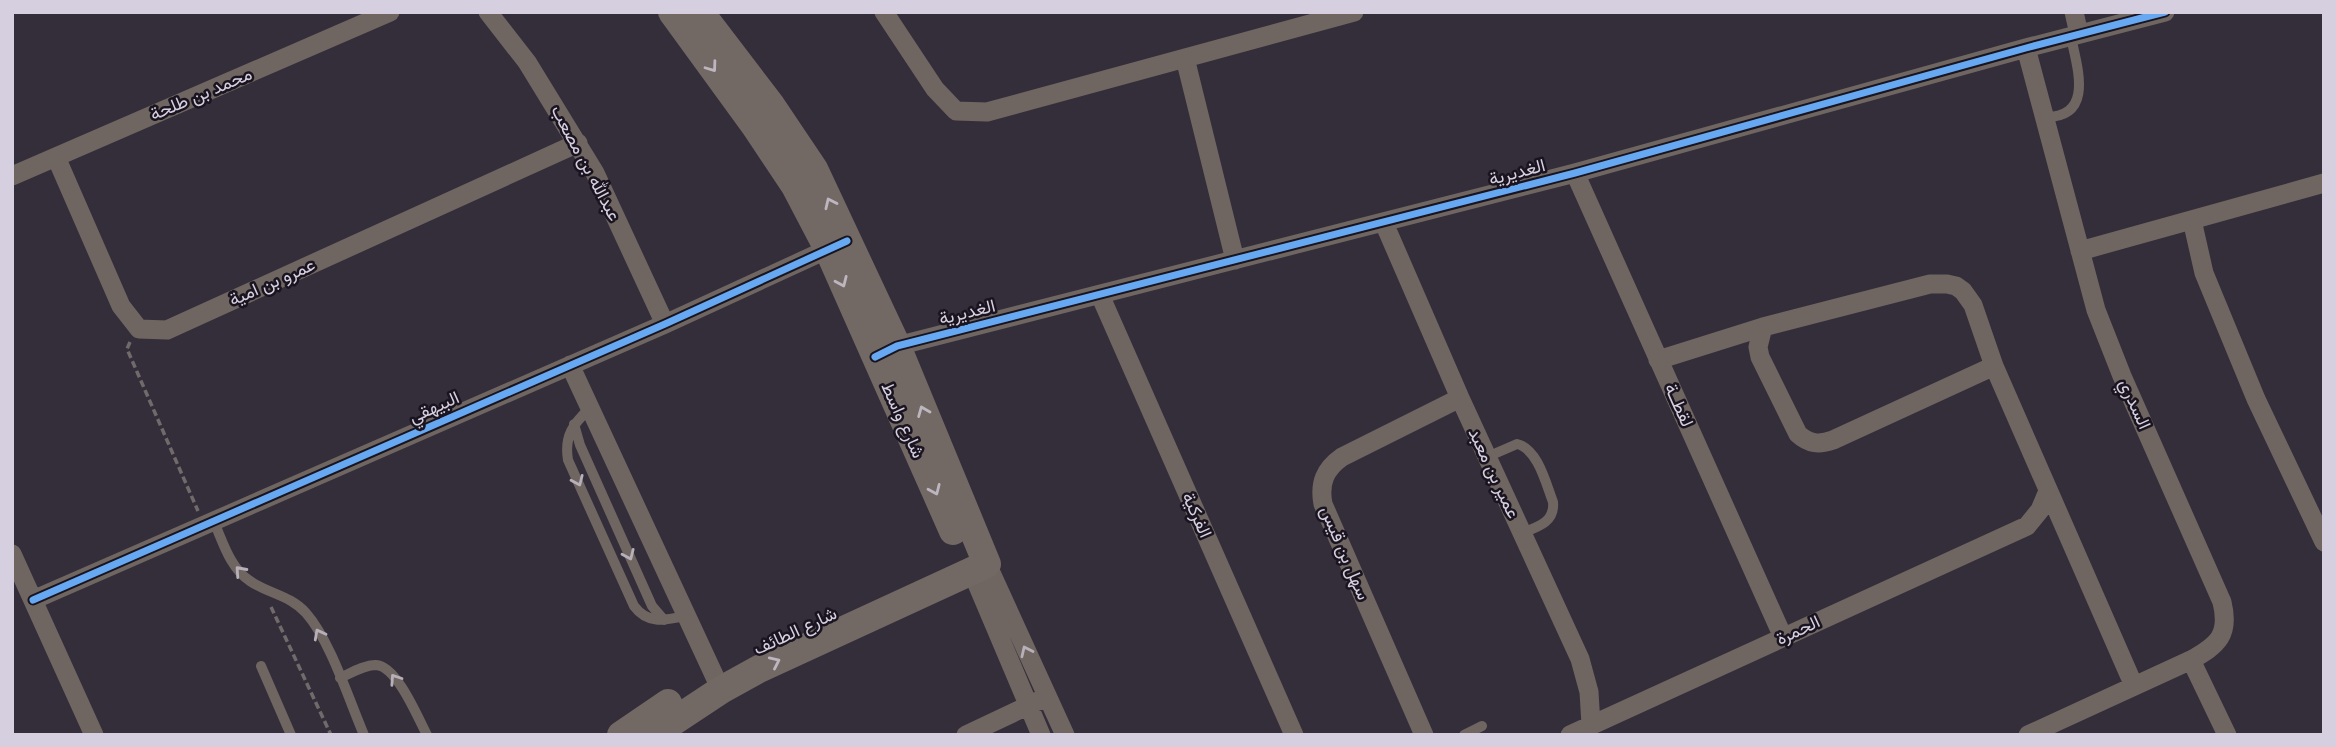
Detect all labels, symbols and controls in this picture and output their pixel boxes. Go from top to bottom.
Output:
one-way arrow [704,59,717,72]
street label: محمد بن طلحة [146,61,256,126]
street label: عبدالله بن مصعب [545,100,627,225]
street label: الغديرية [1486,152,1548,191]
one-way arrow [824,198,838,210]
street label: عمرو بن امية [225,251,319,312]
one-way arrow [834,275,848,288]
street label: الغديرية [936,292,998,331]
street label: السدري [2111,375,2158,434]
street label: شارع واسط [876,378,931,462]
street label: لقطــة [1659,379,1700,431]
street label: البيهقي [405,384,464,431]
one-way arrow [918,405,932,417]
street label: عمير بن معبد [1463,423,1526,522]
one-way arrow [570,474,584,487]
one-way arrow [927,483,941,495]
street label: الفركية [1176,488,1219,542]
street label: سهل بن قيس [1314,502,1377,604]
one-way arrow [621,548,635,560]
one-way arrow [236,566,248,579]
street label: شارع الطائف [749,600,841,661]
street label: الحمرة [1772,609,1824,651]
one-way arrow [314,629,328,641]
one-way arrow [1020,645,1034,658]
one-way arrow [768,656,780,670]
one-way arrow [391,674,403,687]

